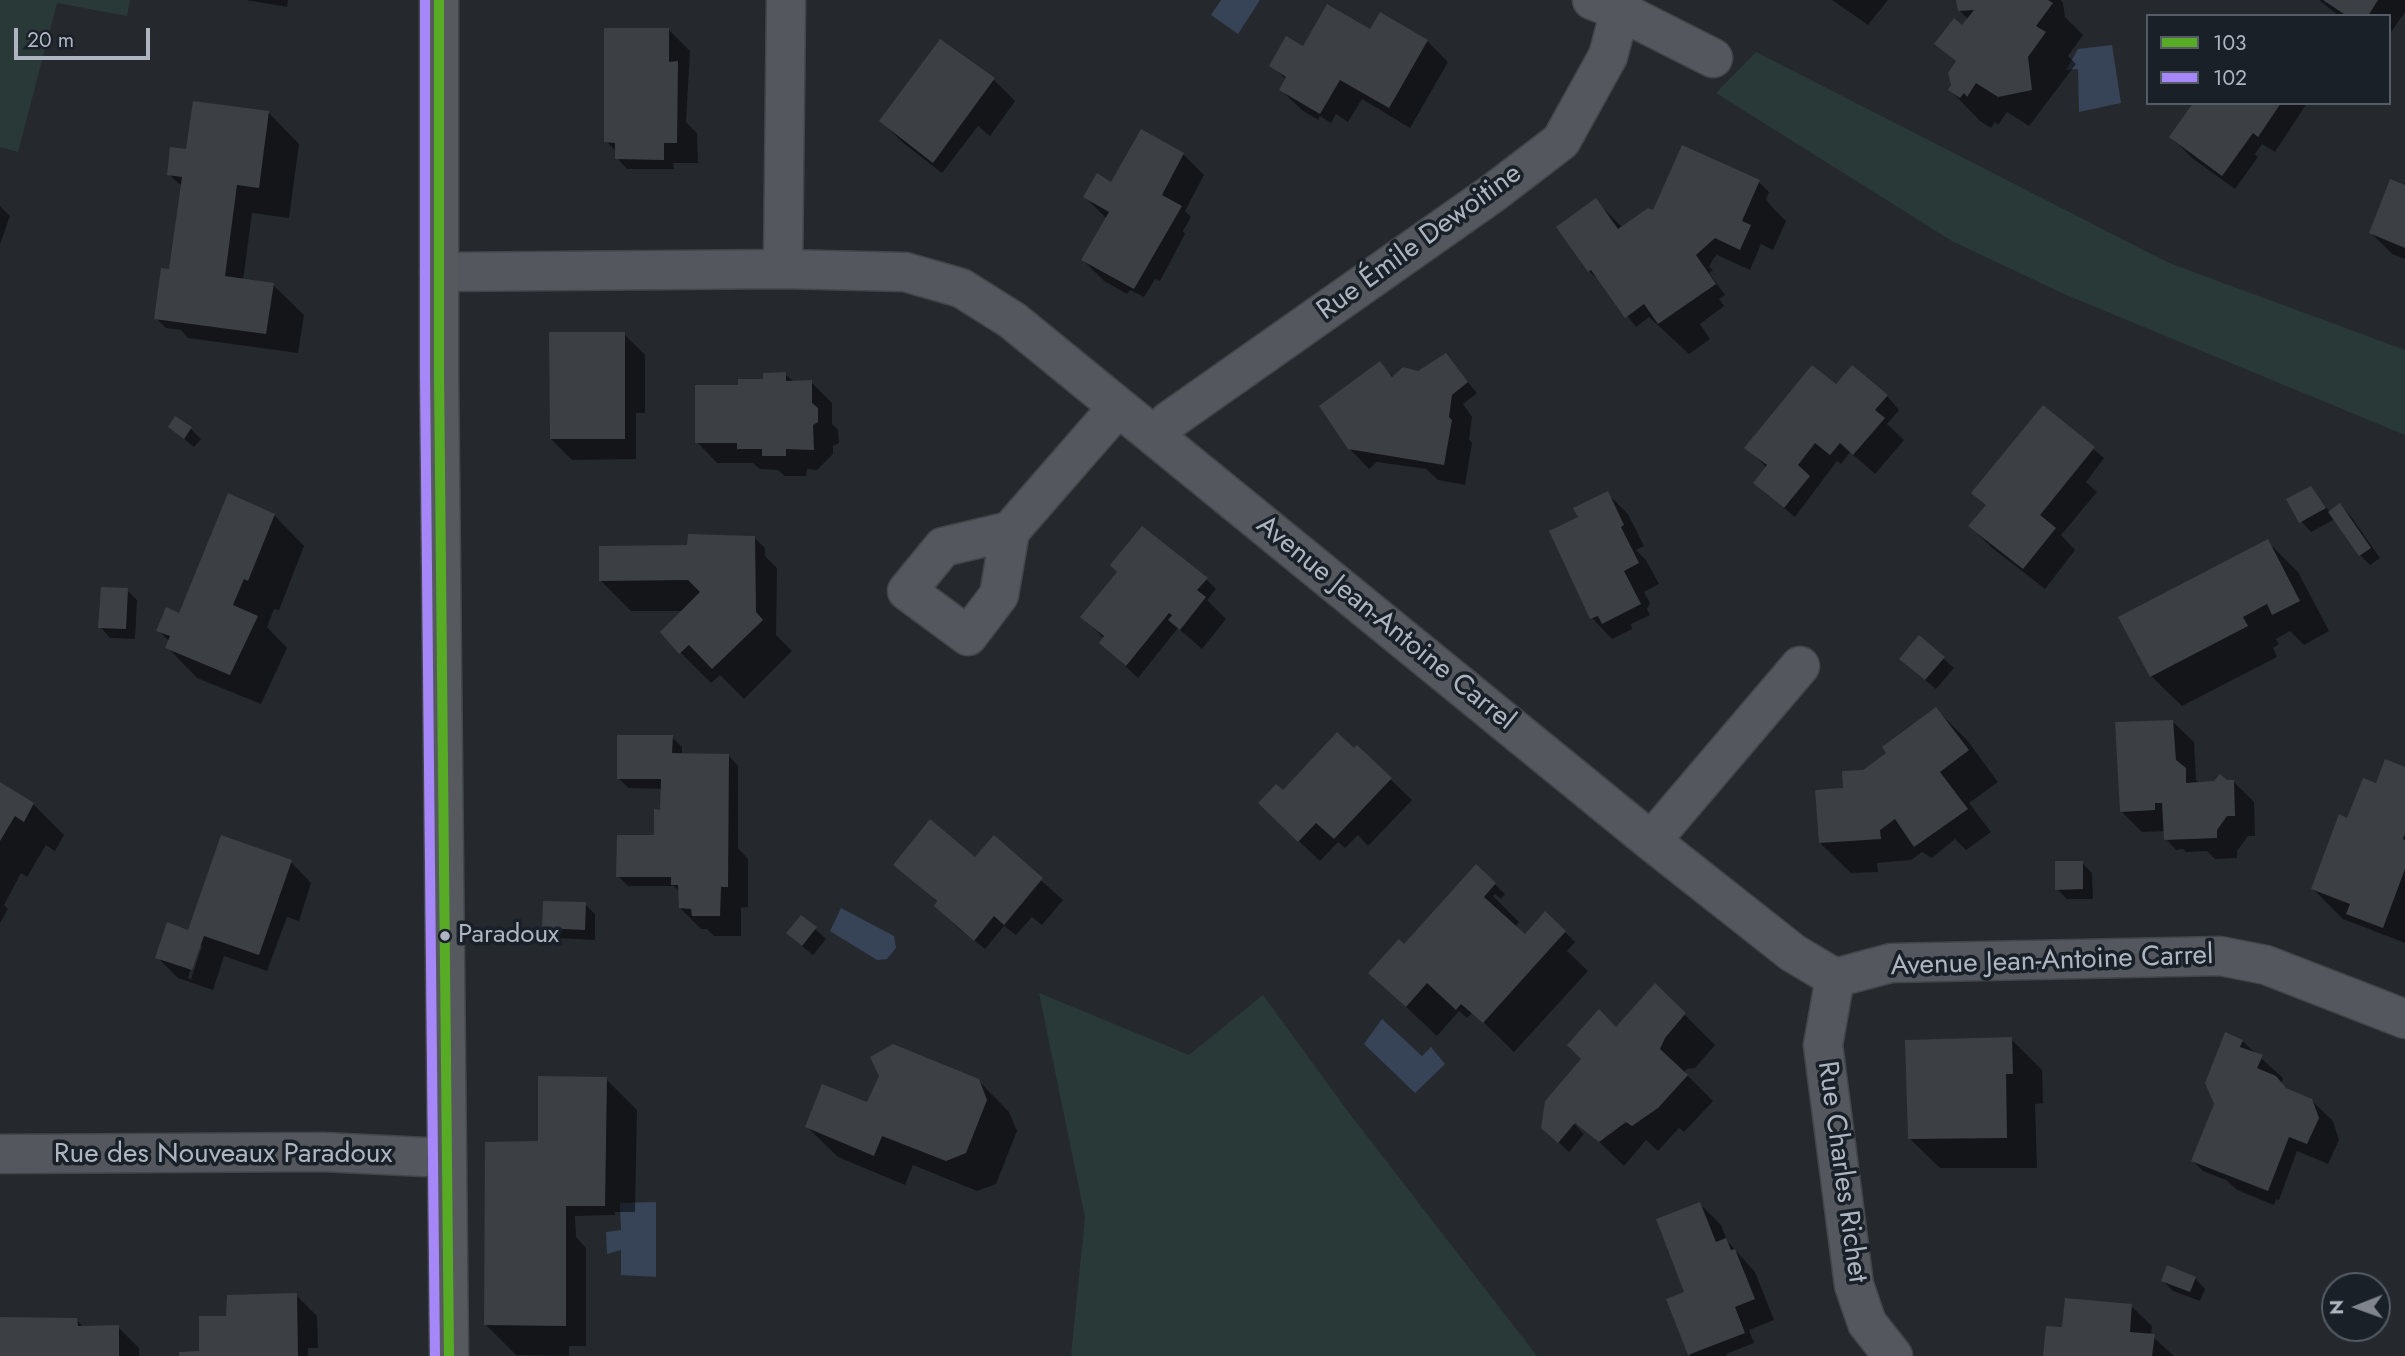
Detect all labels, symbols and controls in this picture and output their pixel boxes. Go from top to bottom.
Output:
scale bar [18,14,154,58]
legend [2146,14,2391,105]
text: 20 m [27,25,74,55]
text: 103 [2213,28,2247,58]
text: 102 [2213,63,2247,93]
street label: Rue Émile Dewoitine [1311,158,1529,328]
street label: Avenue Jean-Antoine Carrel [1249,509,1521,739]
place label: Paradoux [458,920,559,952]
marker: Paradoux [438,929,452,943]
street label: Avenue Jean-Antoine Carrel [1890,940,2214,984]
street label: Rue Charles Richet [1809,1059,1873,1285]
street label: Rue des Nouveaux Paradoux [54,1138,392,1172]
north arrow [2321,1272,2391,1342]
text: N [2323,1300,2350,1315]

